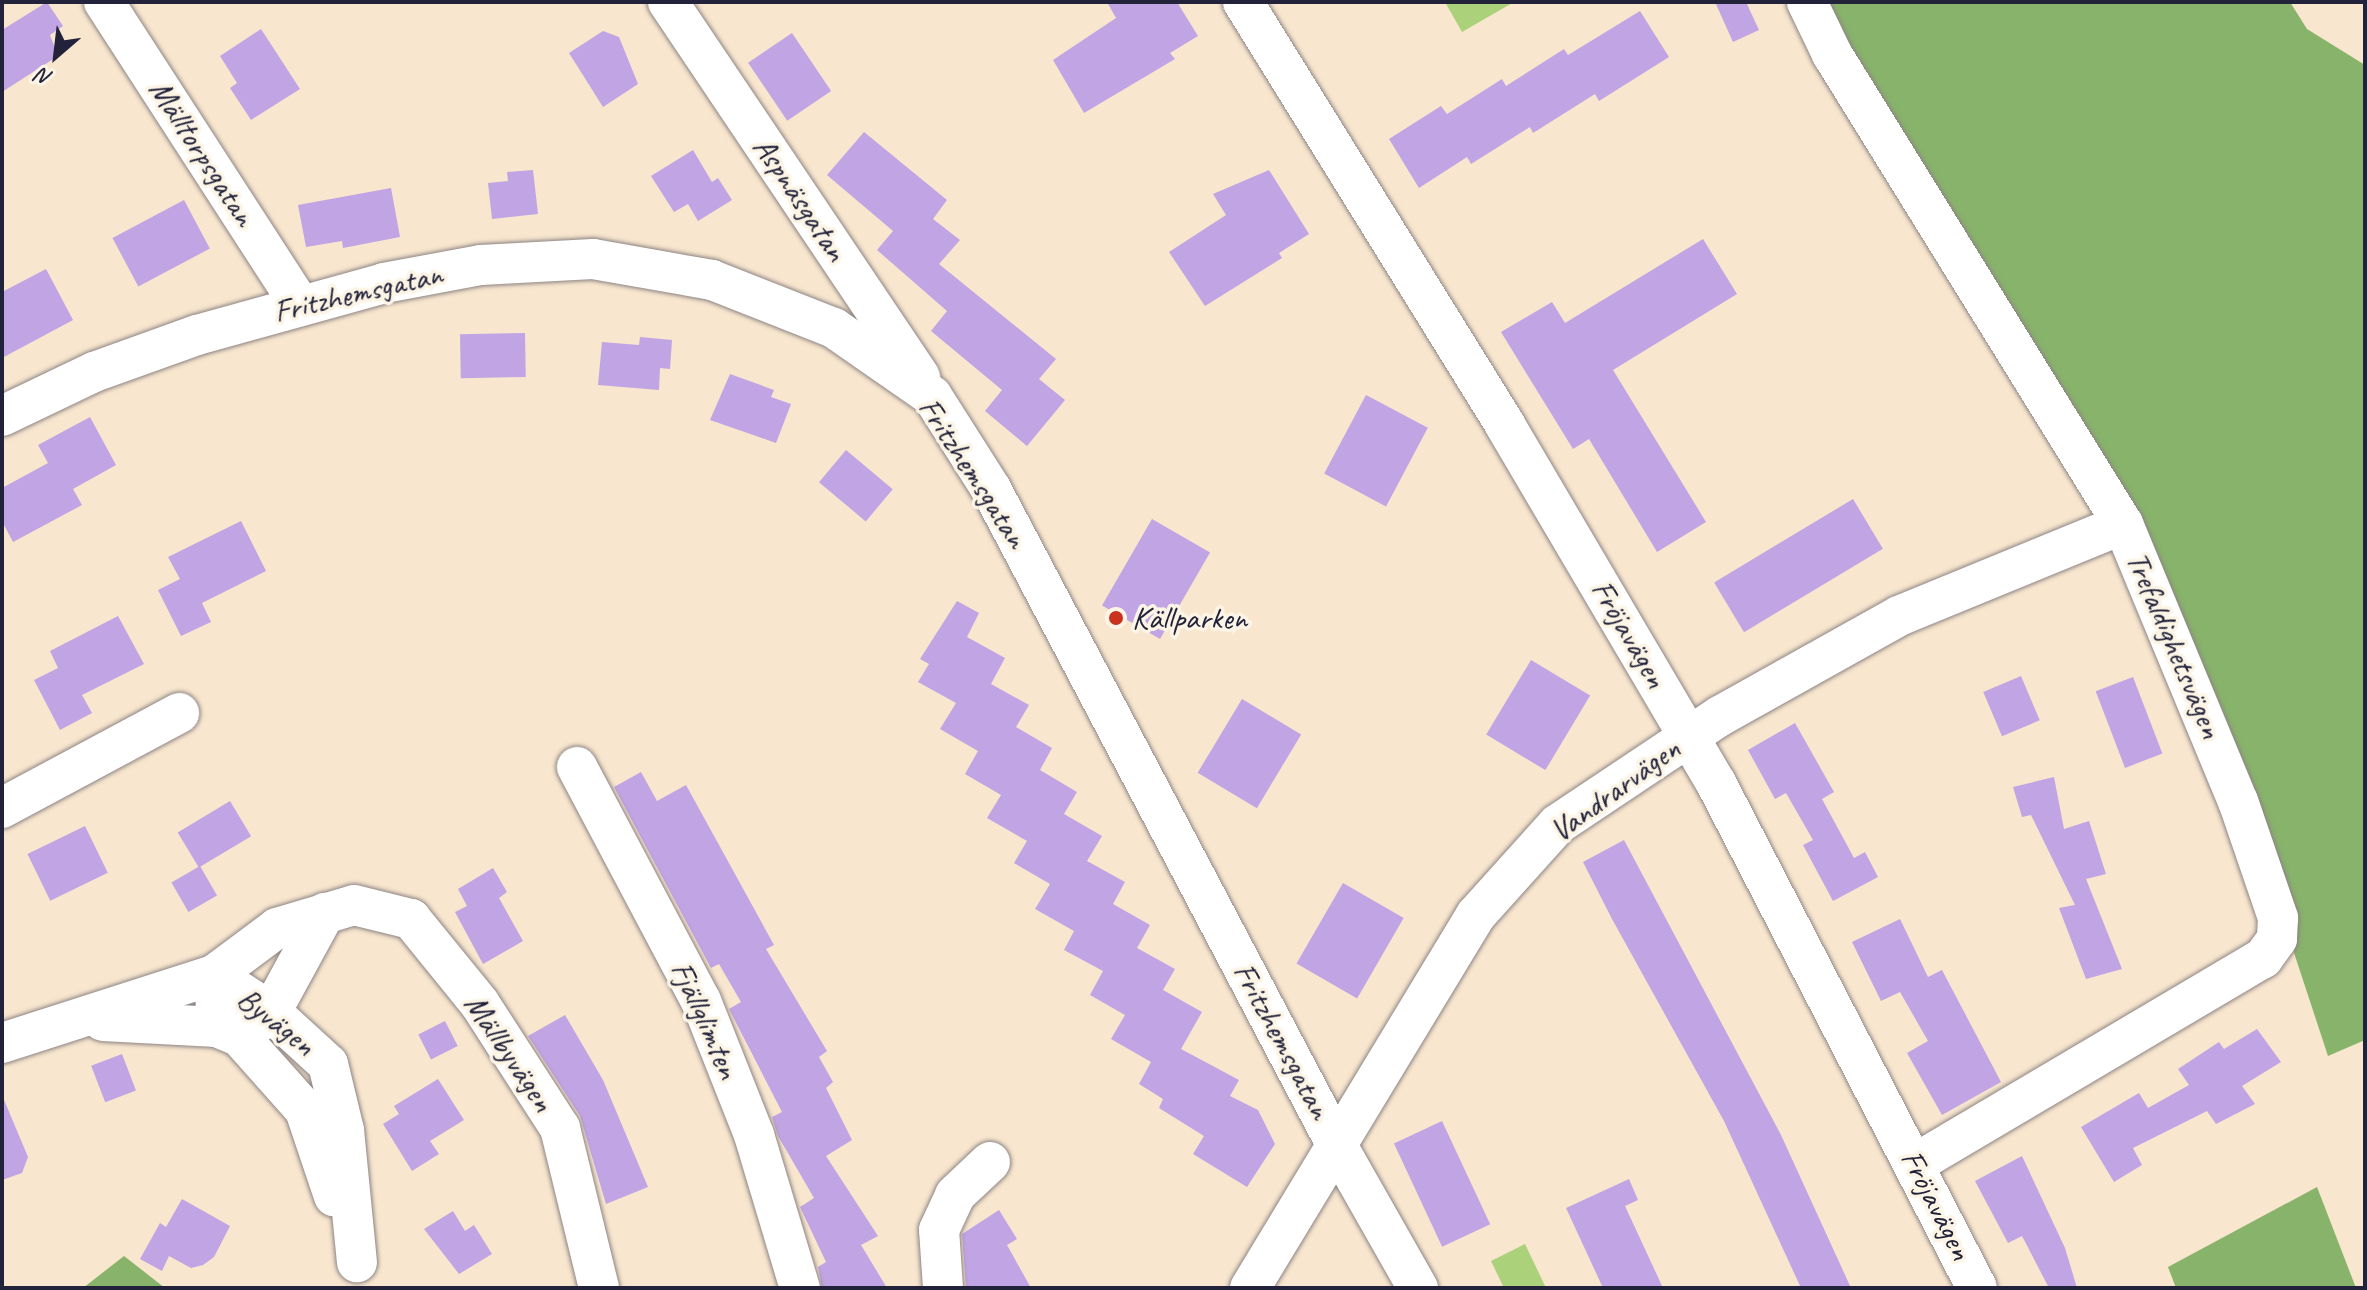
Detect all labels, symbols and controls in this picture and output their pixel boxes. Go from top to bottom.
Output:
north arrow [16,16,96,96]
text: N [32,62,57,93]
street label: Mälltorpsgatan [141,73,263,233]
street label: Aspnäsgatan [745,130,855,268]
street label: Fritzhemsgatan [270,255,446,331]
street label: Fritzhemsgatan [910,391,1036,555]
street label: Trefaldighetsvägen [2118,546,2230,744]
street label: Fröjavägen [1583,573,1675,695]
place label: Källparken [1132,599,1247,637]
marker: Källparken [1107,609,1125,627]
street label: Vandrarvägen [1542,730,1688,850]
street label: Fjällglimten [662,956,748,1084]
street label: Fritzhemsgatan [1225,956,1339,1126]
street label: Byvägen [229,980,323,1064]
street label: Mällbyvägen [456,987,562,1119]
street label: Fröjavägen [1892,1144,1980,1266]

